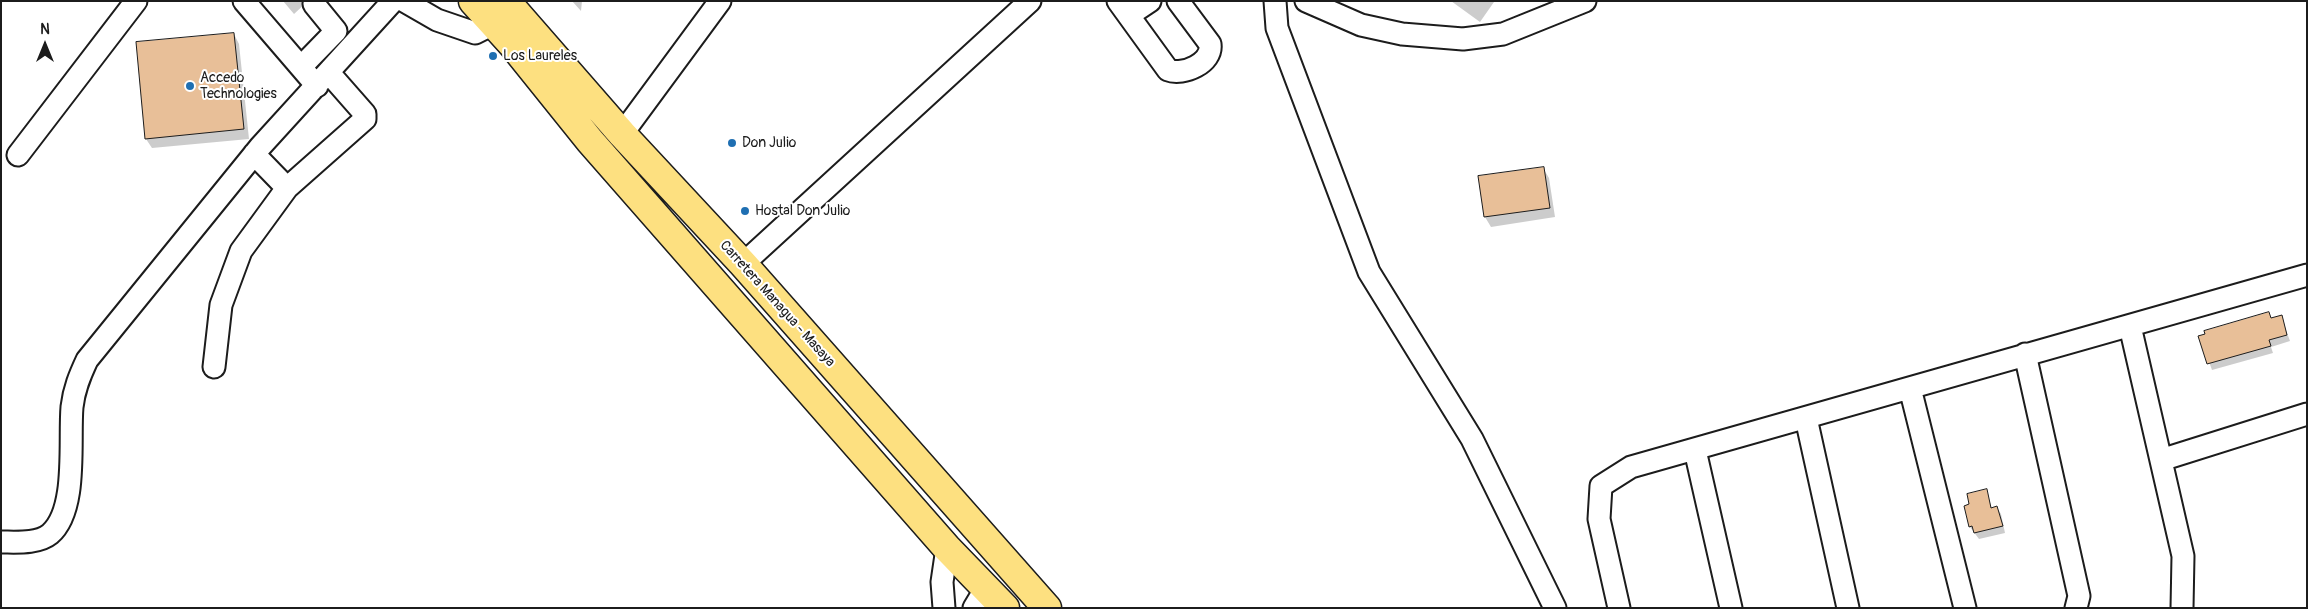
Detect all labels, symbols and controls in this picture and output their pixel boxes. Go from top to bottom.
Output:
north arrow [20,20,70,70]
text: N [40,21,50,38]
place label: Los Laureles [503,48,577,64]
marker: Los Laureles [487,50,499,62]
place label: Accedo Technologies [200,70,277,102]
marker: Accedo Technologies [184,80,196,92]
place label: Don Julio [742,135,796,151]
marker: Don Julio [726,137,738,149]
place label: Hostal Don Julio [755,203,850,219]
marker: Hostal Don Julio [739,205,751,217]
street label: Carretera Managua - Masaya [716,237,838,371]

